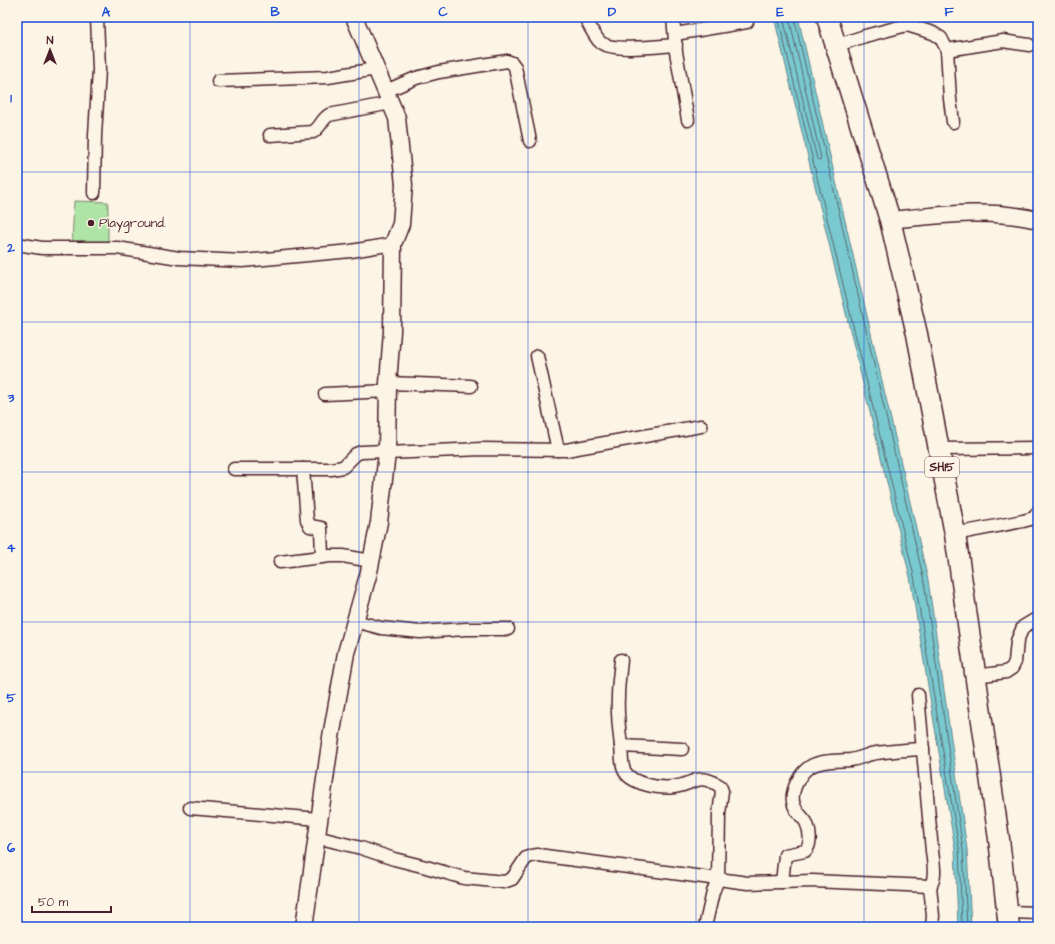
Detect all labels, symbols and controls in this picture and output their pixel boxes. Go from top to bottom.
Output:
text: A [102,3,111,21]
text: B [270,3,280,21]
text: C [438,3,448,21]
text: D [608,3,617,21]
text: E [776,3,784,21]
text: F [944,3,954,21]
north arrow [30,30,70,70]
text: N [47,33,54,48]
text: 1 [10,89,12,107]
place label: Playground. [99,214,166,233]
marker: Playground. [86,218,96,228]
text: 2 [6,239,15,257]
text: 3 [7,389,15,407]
road number: SH15 [925,457,959,477]
text: 4 [7,539,16,557]
text: 5 [6,689,16,707]
text: 6 [7,839,16,857]
scale bar [32,888,111,914]
text: 50 m [38,894,69,911]

